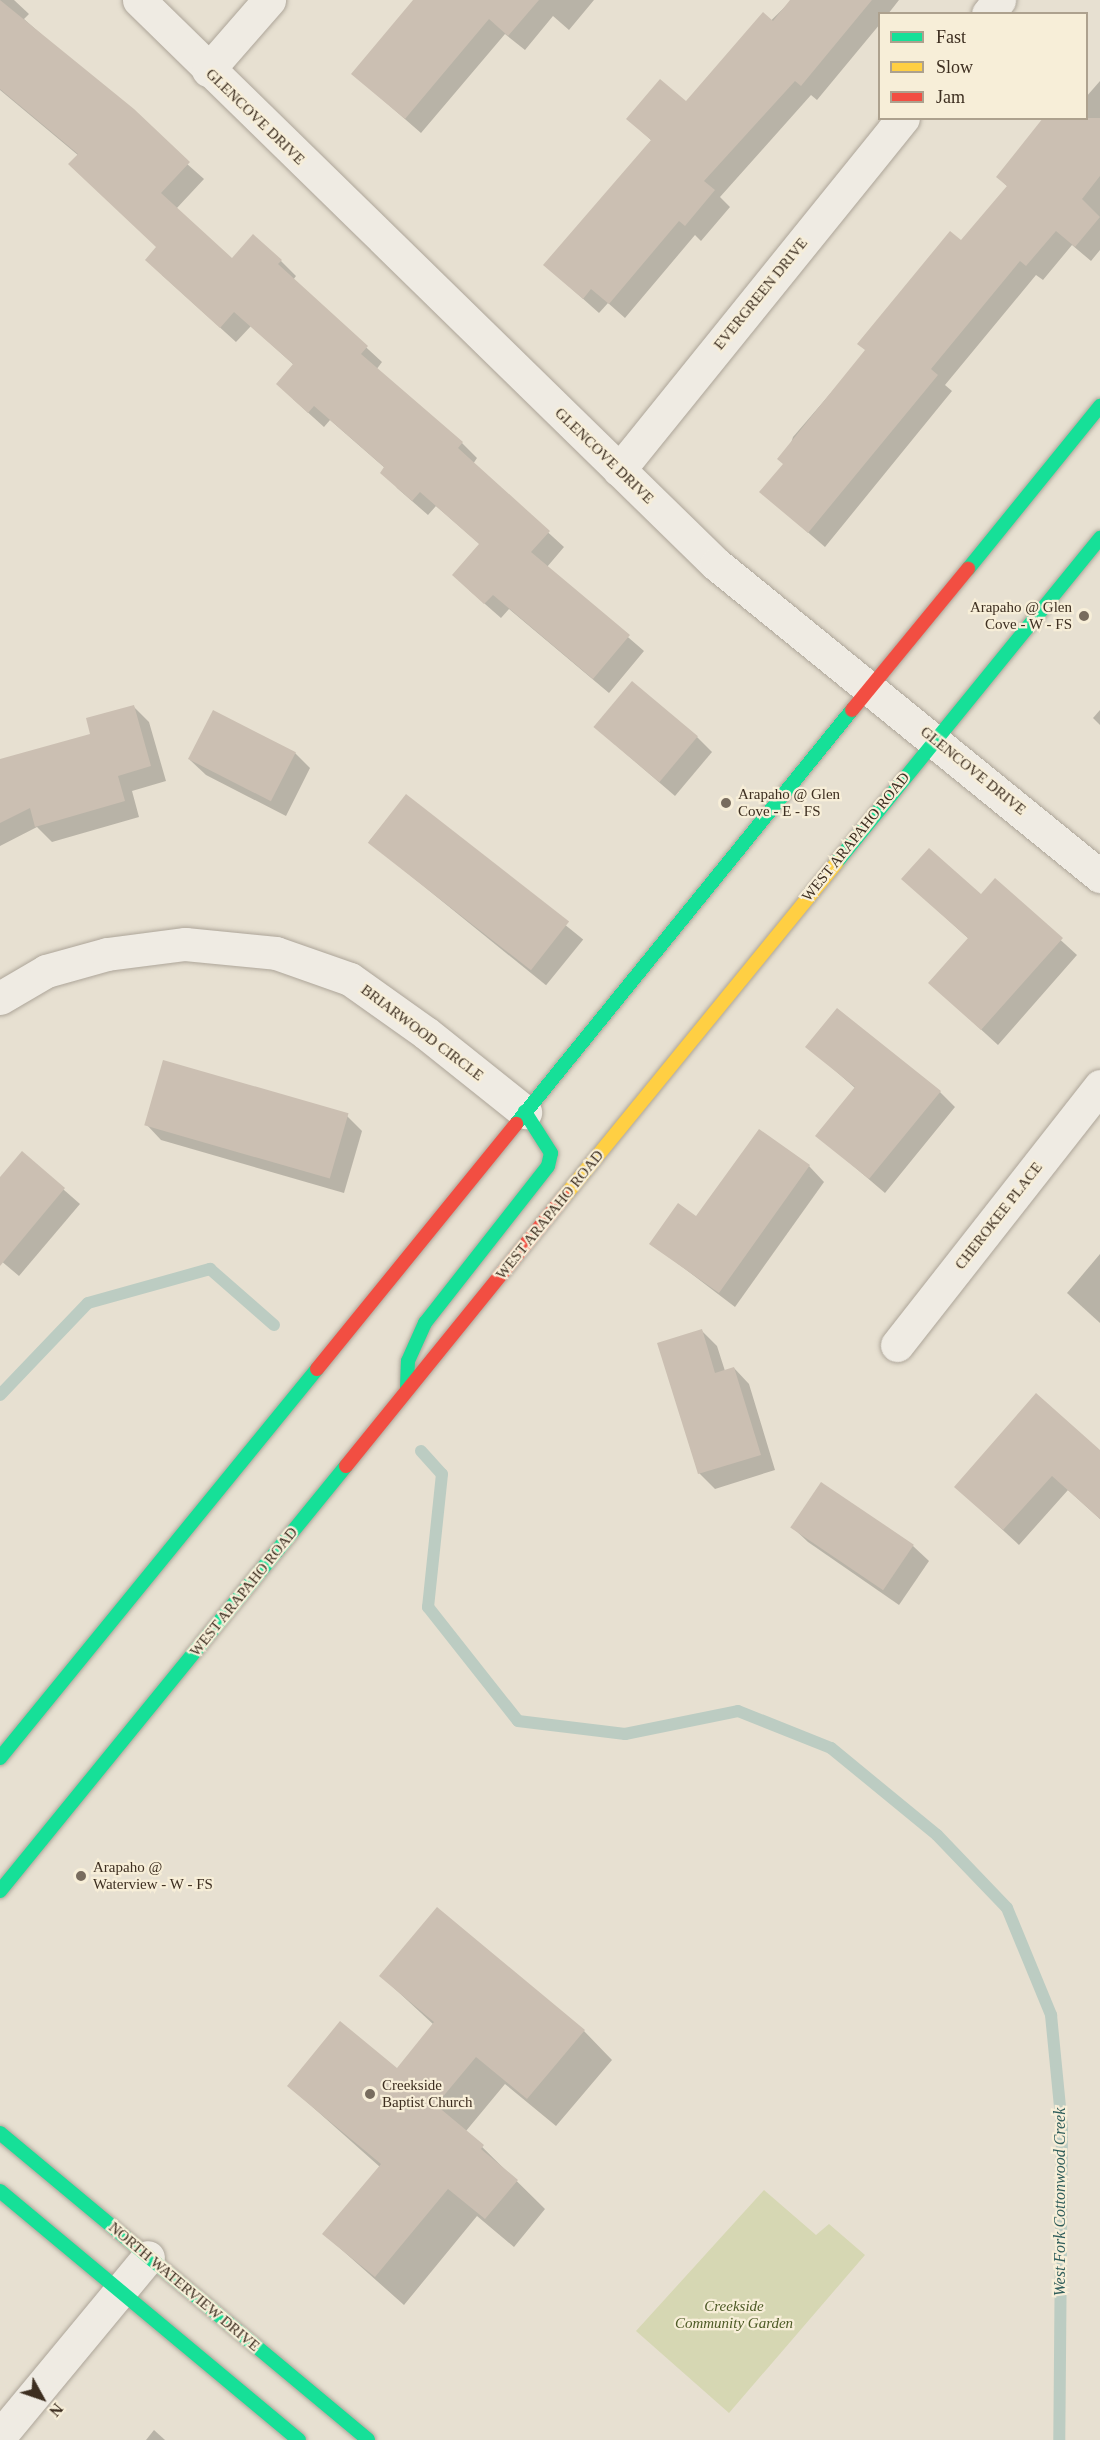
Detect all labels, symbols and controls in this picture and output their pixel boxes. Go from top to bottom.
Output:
legend [878,12,1088,120]
text: Fast [936,27,966,47]
text: Slow [936,57,973,77]
street label: GLENCOVE DRIVE [202,65,308,169]
text: Jam [936,87,965,107]
street label: EVERGREEN DRIVE [710,234,812,354]
street label: GLENCOVE DRIVE [551,404,657,508]
place label: Arapaho @ Glen Cove - W - FS [970,598,1072,633]
marker: Arapaho @ Glen Cove - W - FS [1077,609,1091,623]
street label: GLENCOVE DRIVE [917,723,1029,819]
street label: WEST ARAPAHO ROAD [798,768,914,906]
place label: Arapaho @ Glen Cove - E - FS [738,785,840,820]
marker: Arapaho @ Glen Cove - E - FS [719,796,733,810]
street label: BRIARWOOD CIRCLE [357,981,487,1085]
street label: WEST ARAPAHO ROAD [492,1146,608,1284]
street label: CHEROKEE PLACE [952,1159,1046,1273]
street label: WEST ARAPAHO ROAD [186,1523,302,1661]
place label: Arapaho @ Waterview - W - FS [93,1858,213,1893]
marker: Arapaho @ Waterview - W - FS [74,1869,88,1883]
place label: Creekside Baptist Church [382,2076,472,2111]
marker: Creekside Baptist Church [363,2087,377,2101]
water label: West Fork Cottonwood Creek [1050,2108,1070,2296]
street label: NORTH WATERVIEW DRIVE [105,2218,263,2356]
park label: Creekside Community Garden [675,2297,793,2332]
north arrow [12,2368,72,2428]
text: N [46,2400,66,2420]

